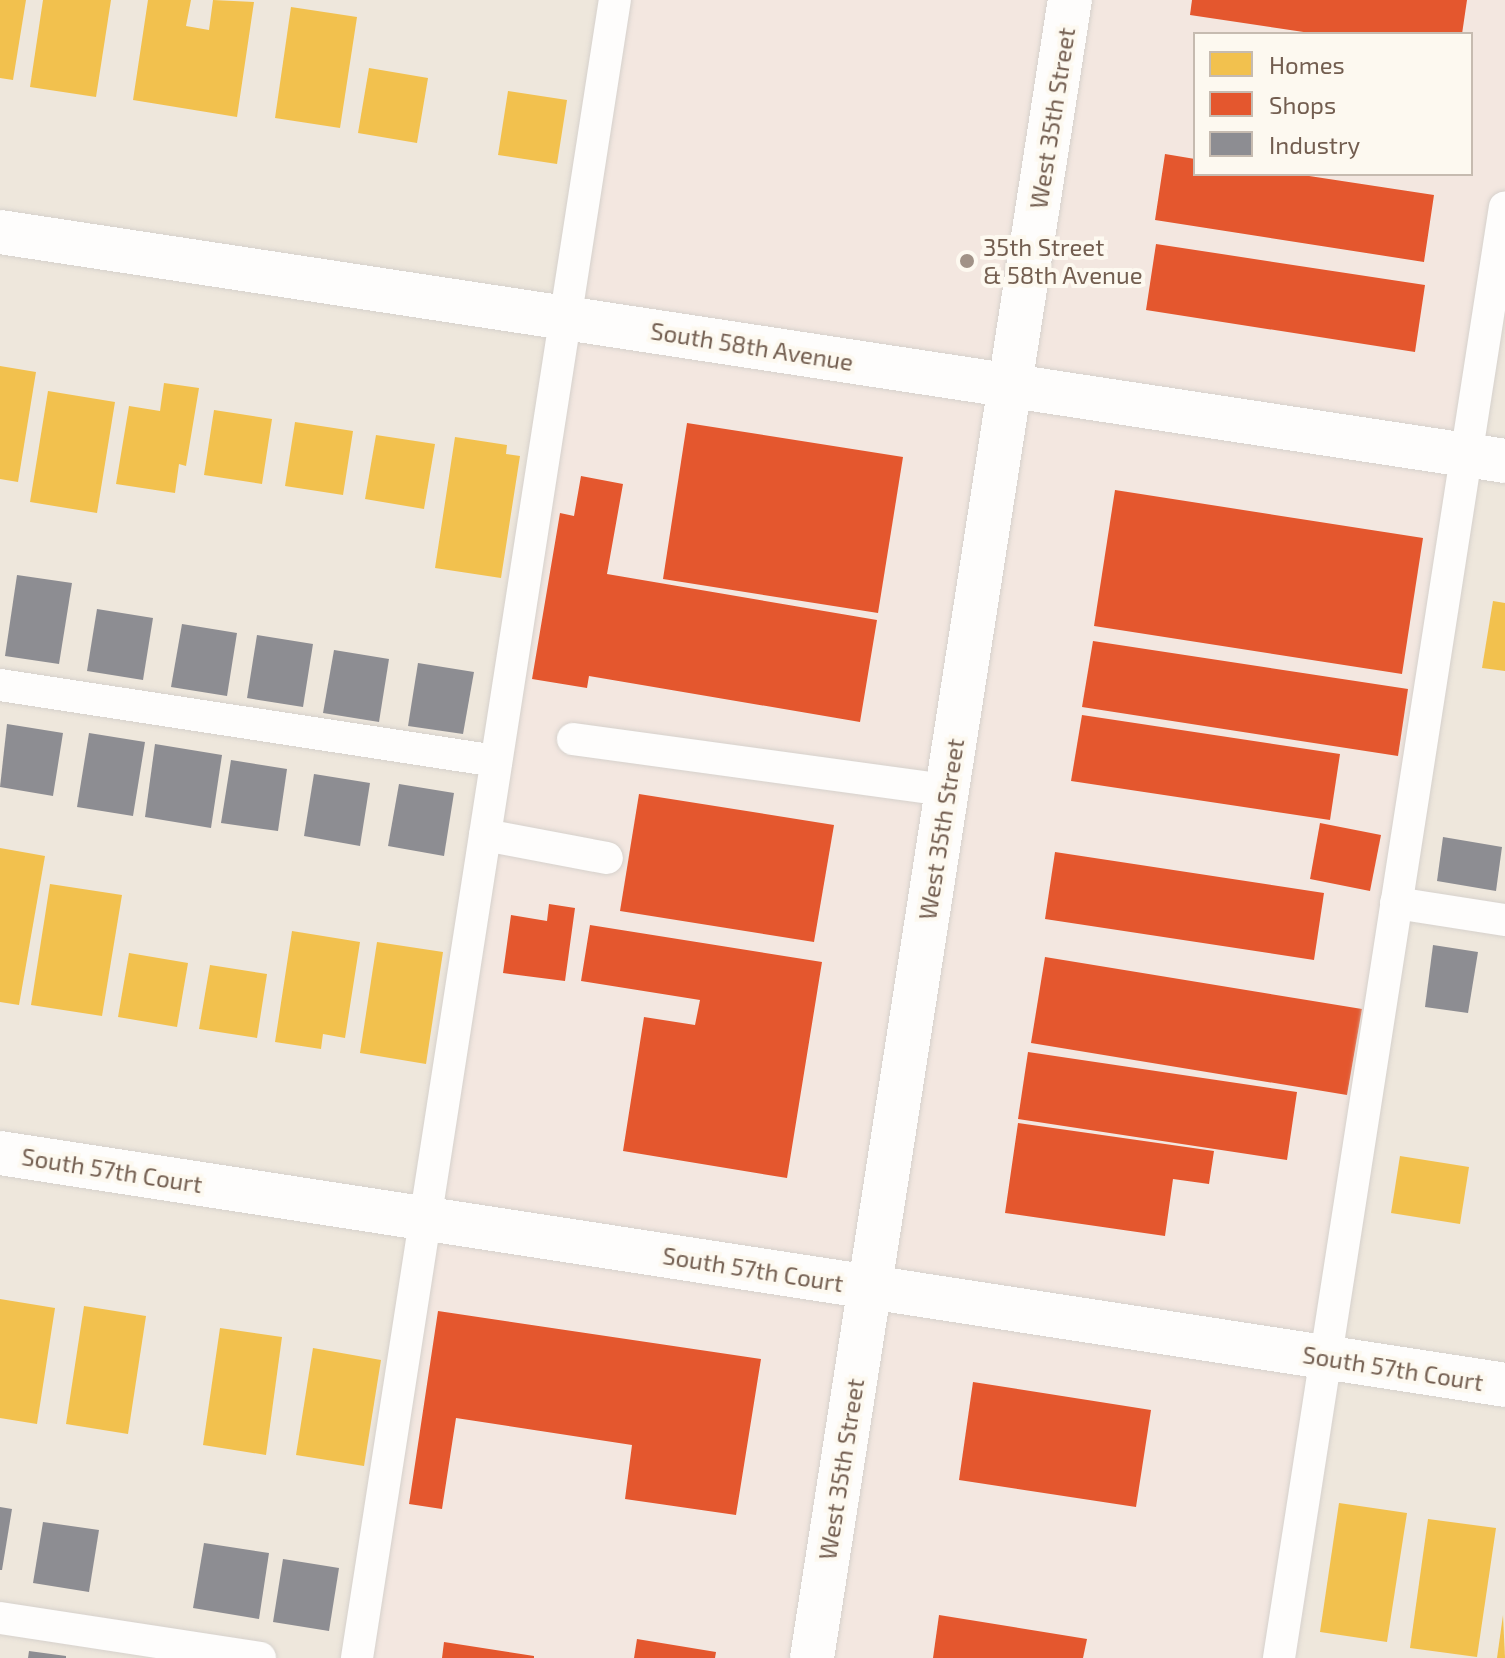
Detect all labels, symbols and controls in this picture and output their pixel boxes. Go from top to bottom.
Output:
street label: West 35th Street [1023,25,1081,211]
legend [1193,32,1473,176]
text: Homes [1269,50,1345,79]
text: Shops [1269,90,1336,119]
text: Industry [1269,130,1360,159]
place label: 35th Street & 58th Avenue [983,233,1143,289]
marker: 35th Street & 58th Avenue [958,252,976,270]
street label: South 58th Avenue [648,316,856,376]
street label: West 35th Street [912,736,970,922]
street label: South 57th Court [20,1141,204,1199]
street label: South 57th Court [661,1240,845,1298]
street label: South 57th Court [1301,1339,1485,1397]
street label: West 35th Street [812,1376,870,1562]

